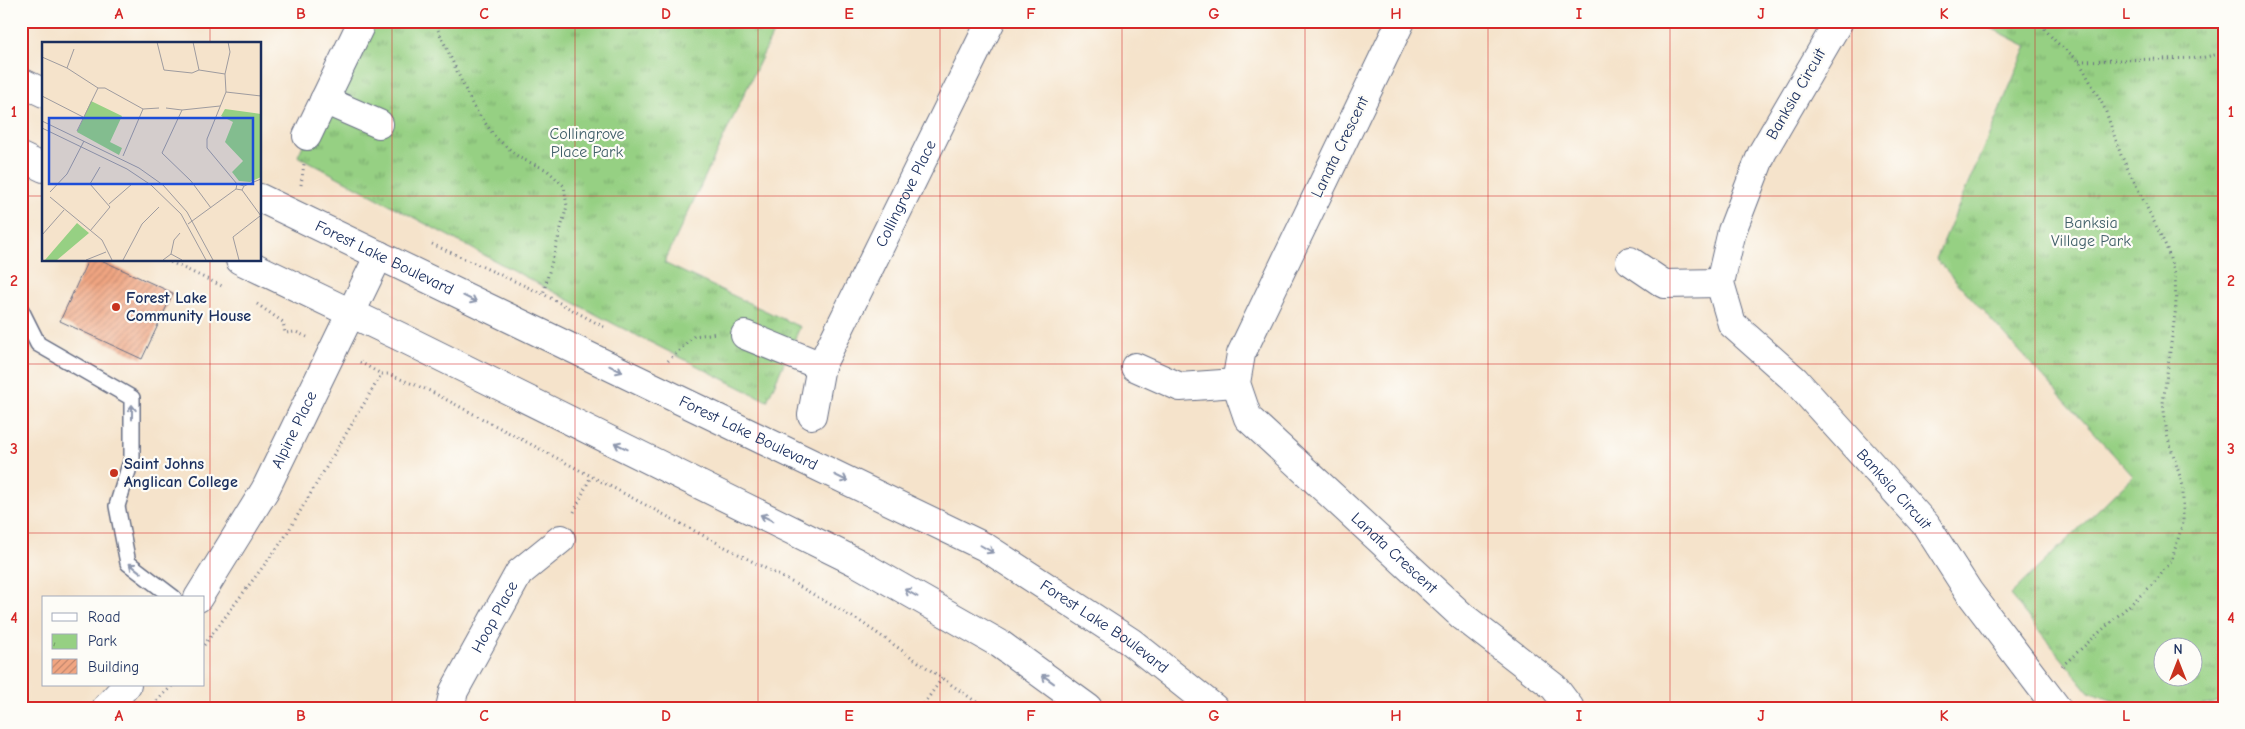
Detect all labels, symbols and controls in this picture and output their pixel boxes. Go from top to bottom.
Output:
text: A [115,5,124,23]
text: B [296,5,306,23]
text: C [479,5,489,23]
text: D [661,5,671,23]
text: E [844,5,854,23]
text: F [1026,5,1036,23]
text: G [1208,5,1220,23]
text: H [1390,5,1402,23]
text: I [1576,5,1582,23]
text: J [1757,5,1765,23]
text: K [1939,5,1949,23]
text: L [2122,5,2130,23]
inset map [42,42,261,261]
street label: Banksia Circuit [1763,45,1830,143]
street label: Lanata Crescent [1308,93,1372,201]
text: 1 [11,103,17,121]
text: 1 [2228,103,2234,121]
park label: Collingrove Place Park [549,125,625,161]
street label: Collingrove Place [872,137,940,250]
park label: Banksia Village Park [2051,214,2131,250]
street label: Forest Lake Boulevard [312,217,456,299]
text: 2 [10,272,18,290]
text: 2 [2227,272,2235,290]
place label: Forest Lake Community House [126,289,251,325]
one-way arrow [462,295,477,304]
marker: Forest Lake Community House [110,301,122,313]
one-way arrow [608,365,623,375]
street label: Alpine Place [268,388,321,471]
street label: Forest Lake Boulevard [676,392,820,474]
one-way arrow [127,404,137,420]
text: 3 [10,440,18,458]
one-way arrow [614,440,629,450]
text: 3 [2227,440,2235,458]
street label: Banksia Circuit [1853,445,1935,533]
place label: Saint Johns Anglican College [124,455,238,491]
marker: Saint Johns Anglican College [108,467,120,479]
one-way arrow [833,474,848,483]
street label: Lanata Crescent [1347,509,1441,598]
one-way arrow [760,513,775,522]
one-way arrow [980,544,995,554]
one-way arrow [128,563,142,573]
street label: Forest Lake Boulevard [1037,576,1172,677]
street label: Hoop Place [468,578,522,656]
one-way arrow [903,588,918,598]
legend [42,596,205,686]
text: Road [88,608,120,626]
text: 4 [10,609,18,627]
text: 4 [2227,609,2235,627]
text: Park [88,632,117,650]
north arrow [2152,636,2202,686]
text: N [2173,641,2183,658]
text: Building [88,658,139,676]
one-way arrow [1041,674,1055,684]
text: A [115,707,124,725]
text: B [296,707,306,725]
text: C [479,707,489,725]
text: D [661,707,671,725]
text: E [844,707,854,725]
text: F [1026,707,1036,725]
text: G [1208,707,1220,725]
text: H [1390,707,1402,725]
text: I [1576,707,1582,725]
text: J [1757,707,1765,725]
text: K [1939,707,1949,725]
text: L [2122,707,2130,725]

